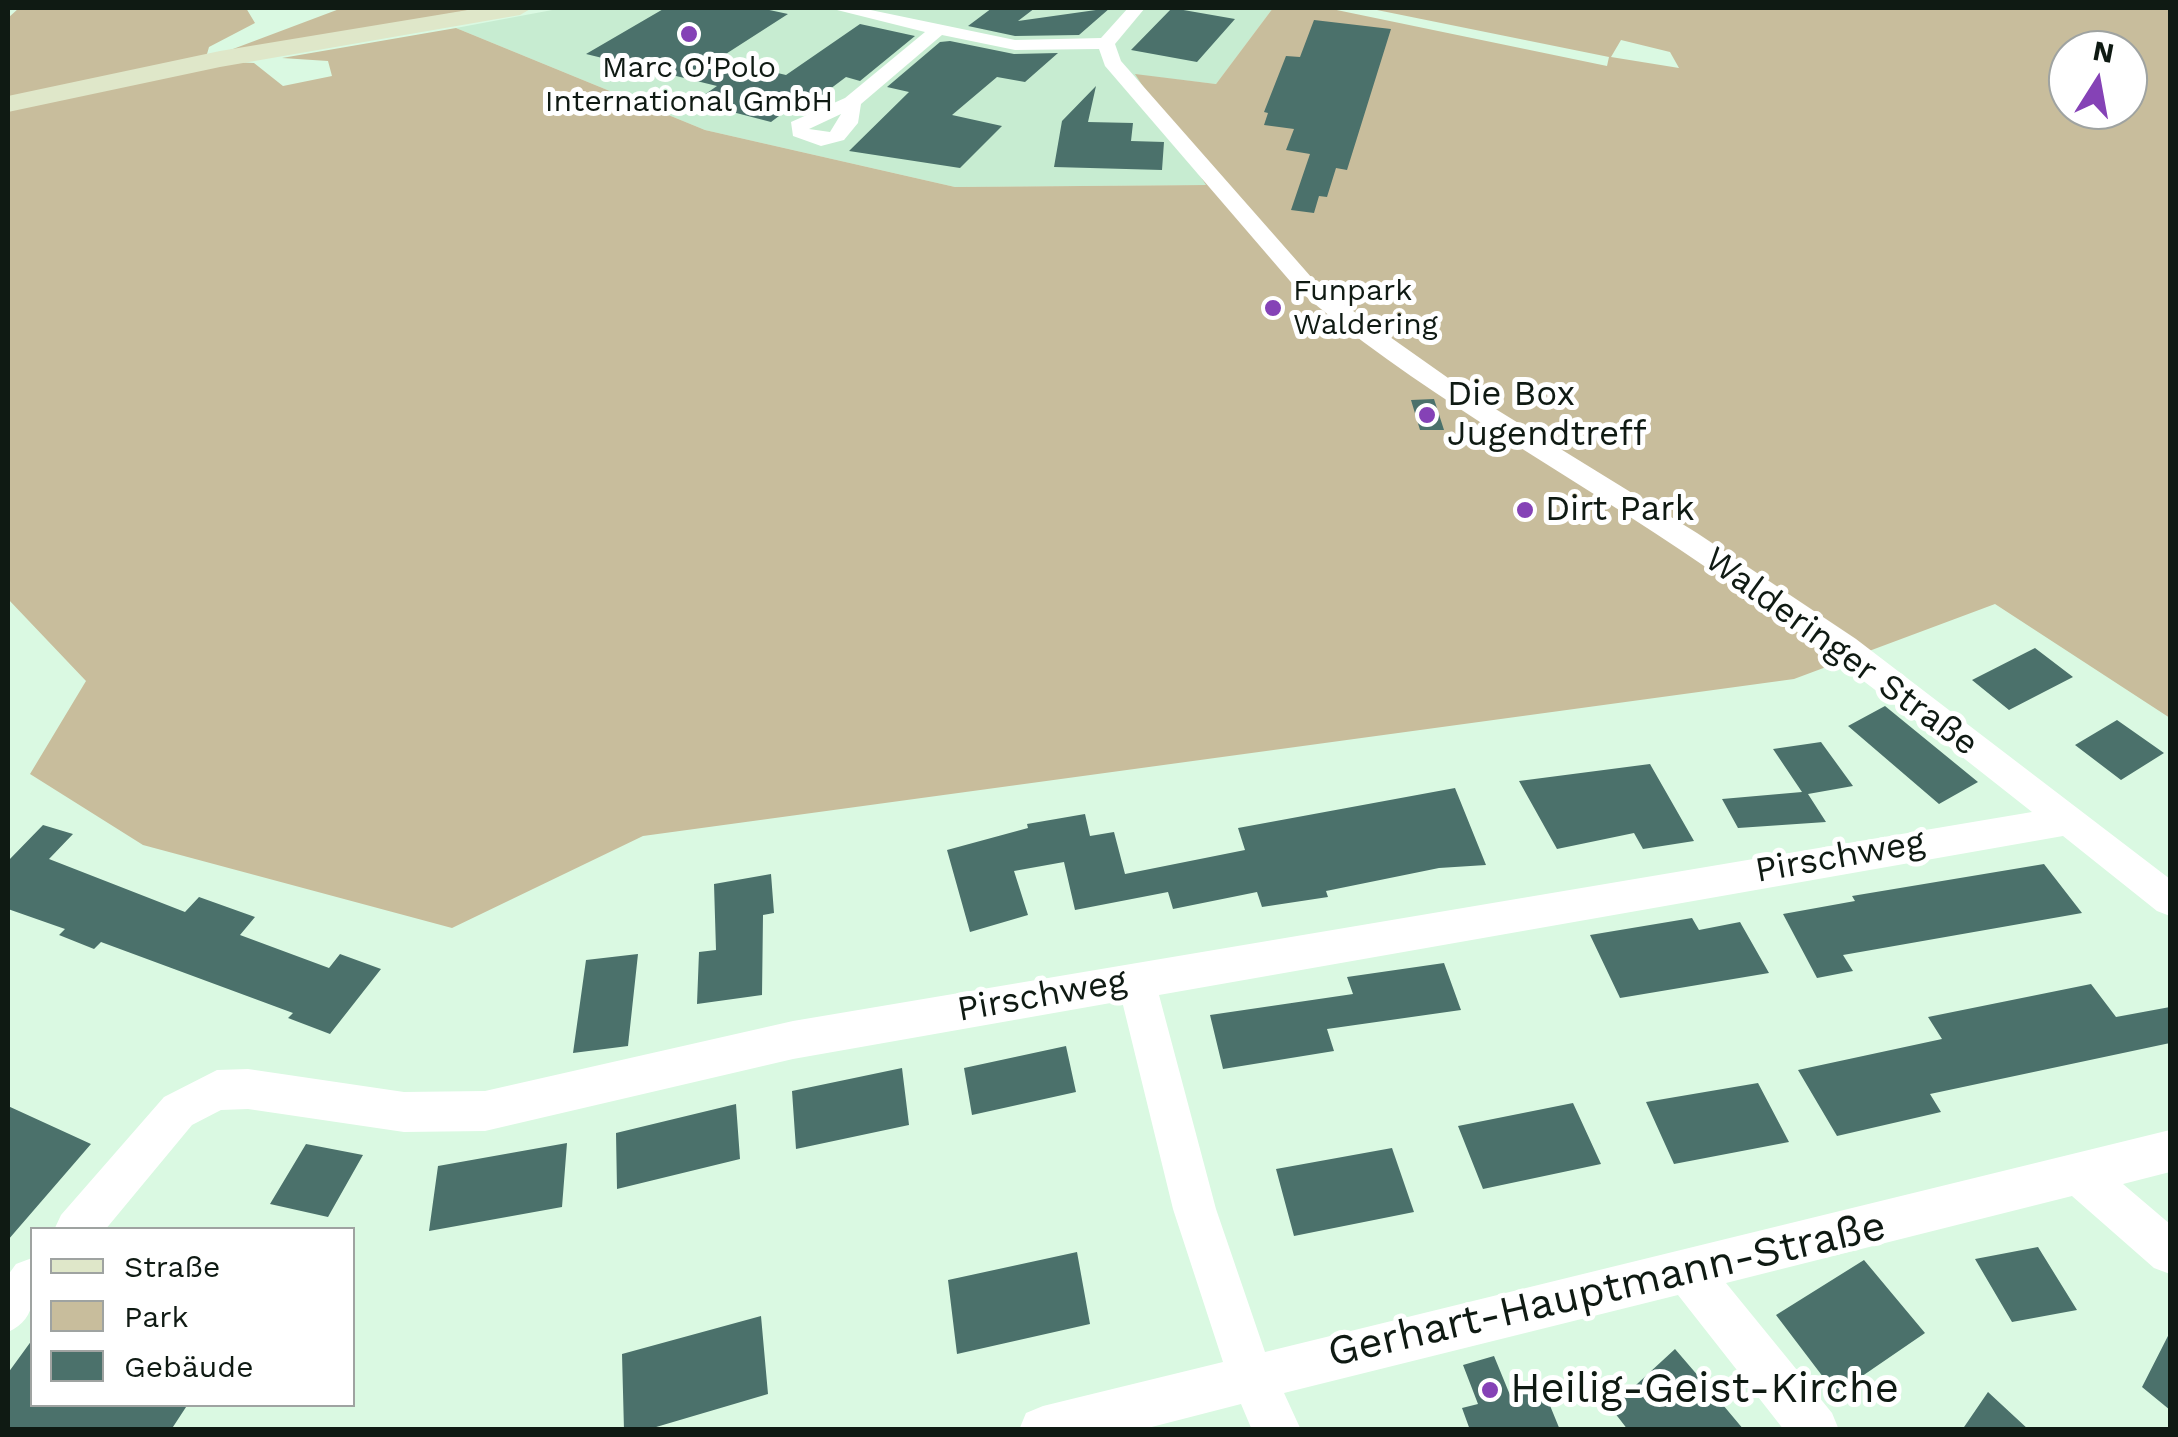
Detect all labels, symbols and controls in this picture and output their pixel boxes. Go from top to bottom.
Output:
marker: Marc O'Polo International GmbH [678,23,700,45]
north arrow [2048,30,2148,130]
text: N [2090,34,2117,70]
place label: Marc O'Polo International GmbH [545,50,833,120]
place label: Funpark Waldering [1293,273,1438,344]
marker: Funpark Waldering [1262,297,1284,319]
place label: Die Box Jugendtreff [1447,374,1646,456]
marker: Die Box Jugendtreff [1416,404,1438,426]
place label: Dirt Park [1545,489,1694,531]
marker: Dirt Park [1514,499,1536,521]
street label: Walderinger Straße [1696,539,1986,765]
street label: Pirschweg [1752,821,1928,893]
street label: Pirschweg [954,960,1130,1032]
street label: Gerhart-Hauptmann-Straße [1323,1201,1891,1379]
legend [30,1227,355,1407]
text: Straße [124,1249,220,1284]
text: Park [124,1299,189,1334]
text: Gebäude [124,1349,253,1384]
place label: Heilig-Geist-Kirche [1510,1365,1899,1415]
marker: Heilig-Geist-Kirche [1479,1379,1501,1401]

